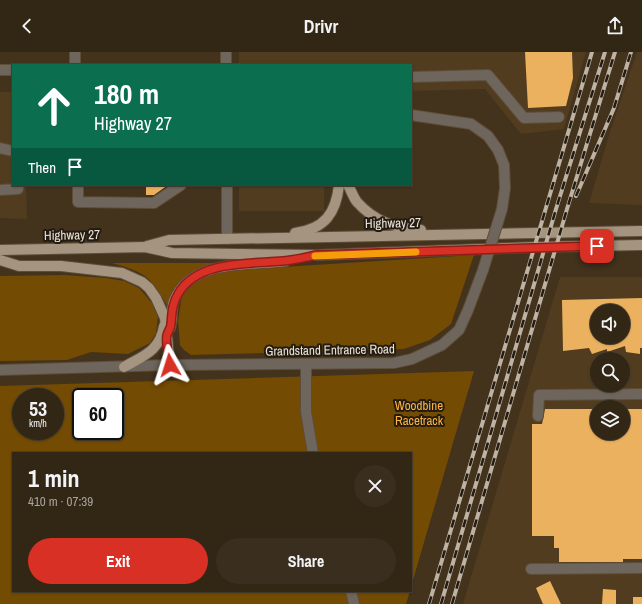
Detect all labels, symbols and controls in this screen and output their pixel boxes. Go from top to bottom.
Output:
text: Drivr [304,14,338,39]
icon: back [16,15,38,37]
icon: share [604,15,626,37]
text: 180 m [94,75,159,113]
icon: ahead [28,80,80,132]
text: Highway 27 [94,111,172,136]
icon: arrive [64,156,86,178]
text: Then [28,157,56,178]
street label: Highway 27 [365,214,421,232]
street label: Highway 27 [44,226,100,244]
pin [580,229,614,263]
icon: arrive [586,235,608,257]
map controls [590,304,630,440]
button: sound [590,304,630,344]
street label: Grandstand Entrance Road [265,340,395,360]
position arrow [149,344,191,386]
button: search [590,352,630,392]
speed limit sign: 60 [72,388,124,440]
text: 53 [29,395,47,422]
park label: Woodbine Racetrack [395,397,444,429]
button: layers [590,400,630,440]
text: km/h [29,417,47,430]
text: 1 min [28,462,79,494]
button: close [354,465,396,507]
text: 410 m · 07:39 [28,493,93,510]
button: Exit [28,538,208,584]
button: Share [216,538,396,584]

